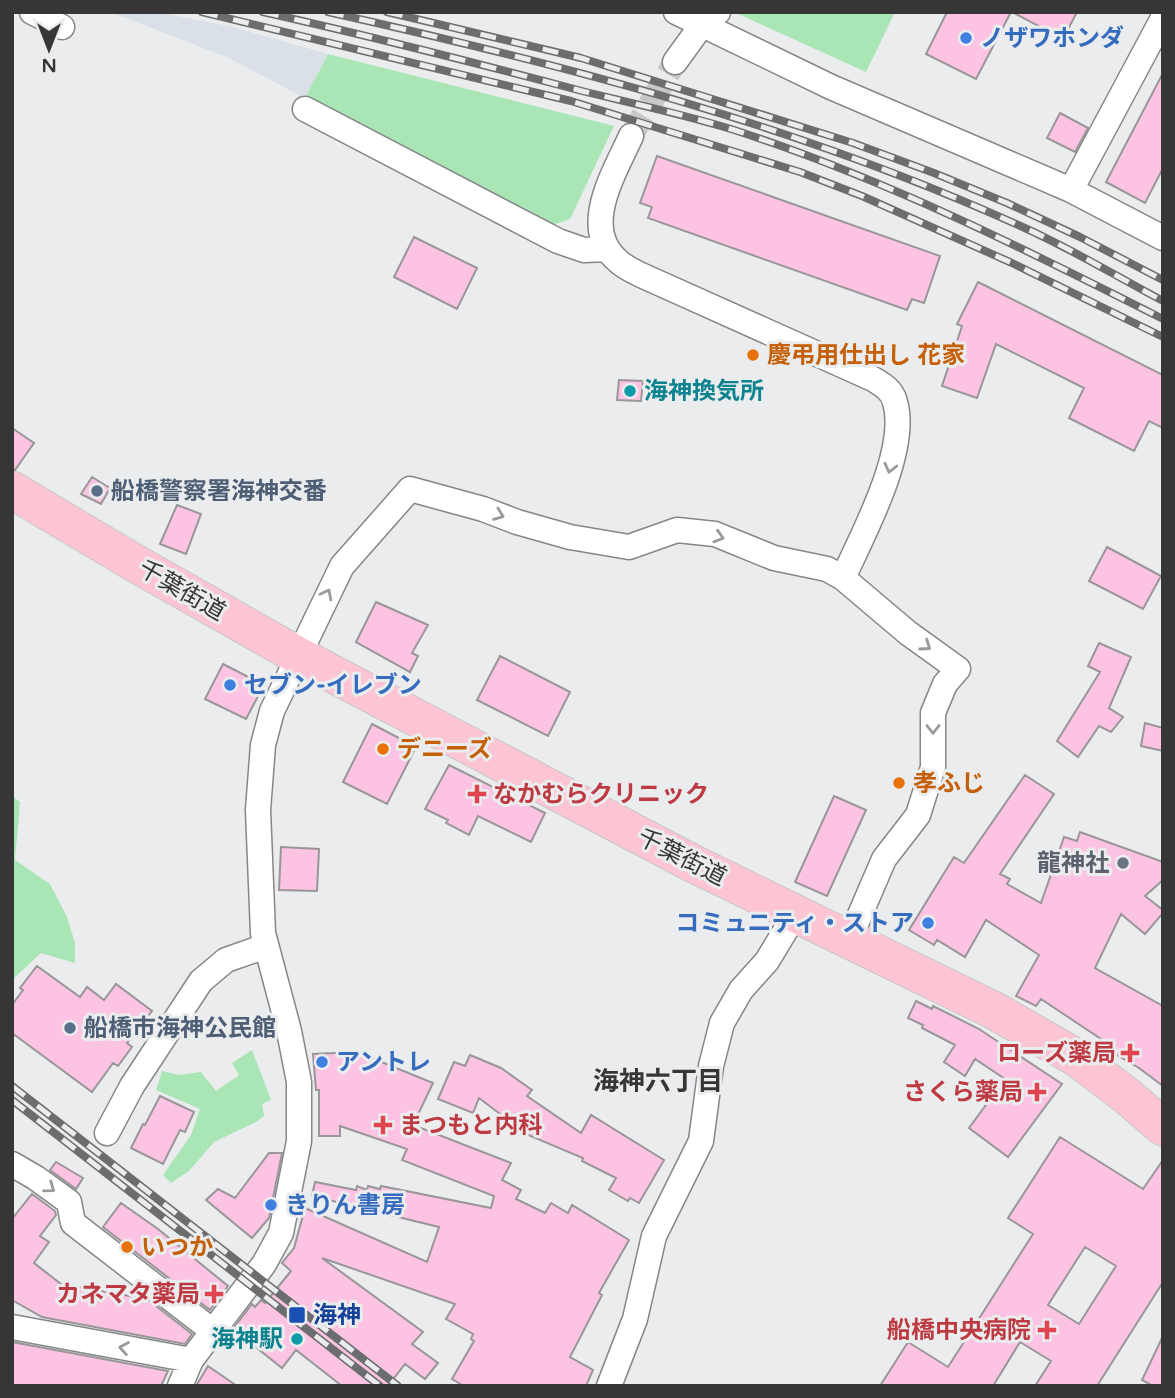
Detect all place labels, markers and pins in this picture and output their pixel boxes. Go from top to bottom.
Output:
place label: ノザワホンダ [980,24,1124,53]
marker: ノザワホンダ [958,30,974,46]
place label: 慶弔用仕出し 花家 [767,341,965,370]
marker: 慶弔用仕出し 花家 [745,347,761,363]
place label: 海神換気所 [644,377,764,406]
marker: 海神換気所 [622,383,638,399]
place label: 船橋警察署海神交番 [111,477,327,506]
marker: 船橋警察署海神交番 [89,483,105,499]
place label: セブン-イレブン [244,671,422,700]
marker: セブン-イレブン [222,677,238,693]
place label: デニーズ [397,735,492,764]
marker: デニーズ [375,741,391,757]
place label: 孝ふじ [913,769,985,798]
marker: 孝ふじ [891,775,907,791]
place label: なかむらクリニック [493,780,709,809]
marker: なかむらクリニック [467,784,487,804]
place label: 龍神社 [1037,849,1109,878]
marker: 龍神社 [1115,855,1131,871]
place label: コミュニティ・ストア [675,909,914,938]
marker: コミュニティ・ストア [920,915,936,931]
place label: 船橋市海神公民館 [84,1014,276,1043]
marker: 船橋市海神公民館 [62,1020,78,1036]
place label: ローズ薬局 [997,1039,1116,1068]
marker: ローズ薬局 [1122,1045,1138,1061]
place label: アントレ [336,1048,431,1077]
marker: アントレ [314,1054,330,1070]
place label: さくら薬局 [903,1078,1023,1107]
marker: さくら薬局 [1029,1084,1045,1100]
place label: まつもと内科 [399,1111,543,1140]
marker: まつもと内科 [373,1115,393,1135]
place label: きりん書房 [285,1191,405,1220]
marker: きりん書房 [263,1197,279,1213]
place label: いつか [141,1233,213,1262]
marker: いつか [119,1239,135,1255]
place label: カネマタ薬局 [56,1280,200,1309]
marker: カネマタ薬局 [206,1286,222,1302]
place label: 海神 [313,1301,361,1330]
marker: 海神 [287,1305,307,1325]
place label: 船橋中央病院 [887,1316,1031,1345]
marker: 船橋中央病院 [1037,1320,1057,1340]
place label: 海神駅 [211,1325,283,1354]
marker: 海神駅 [289,1331,305,1347]

